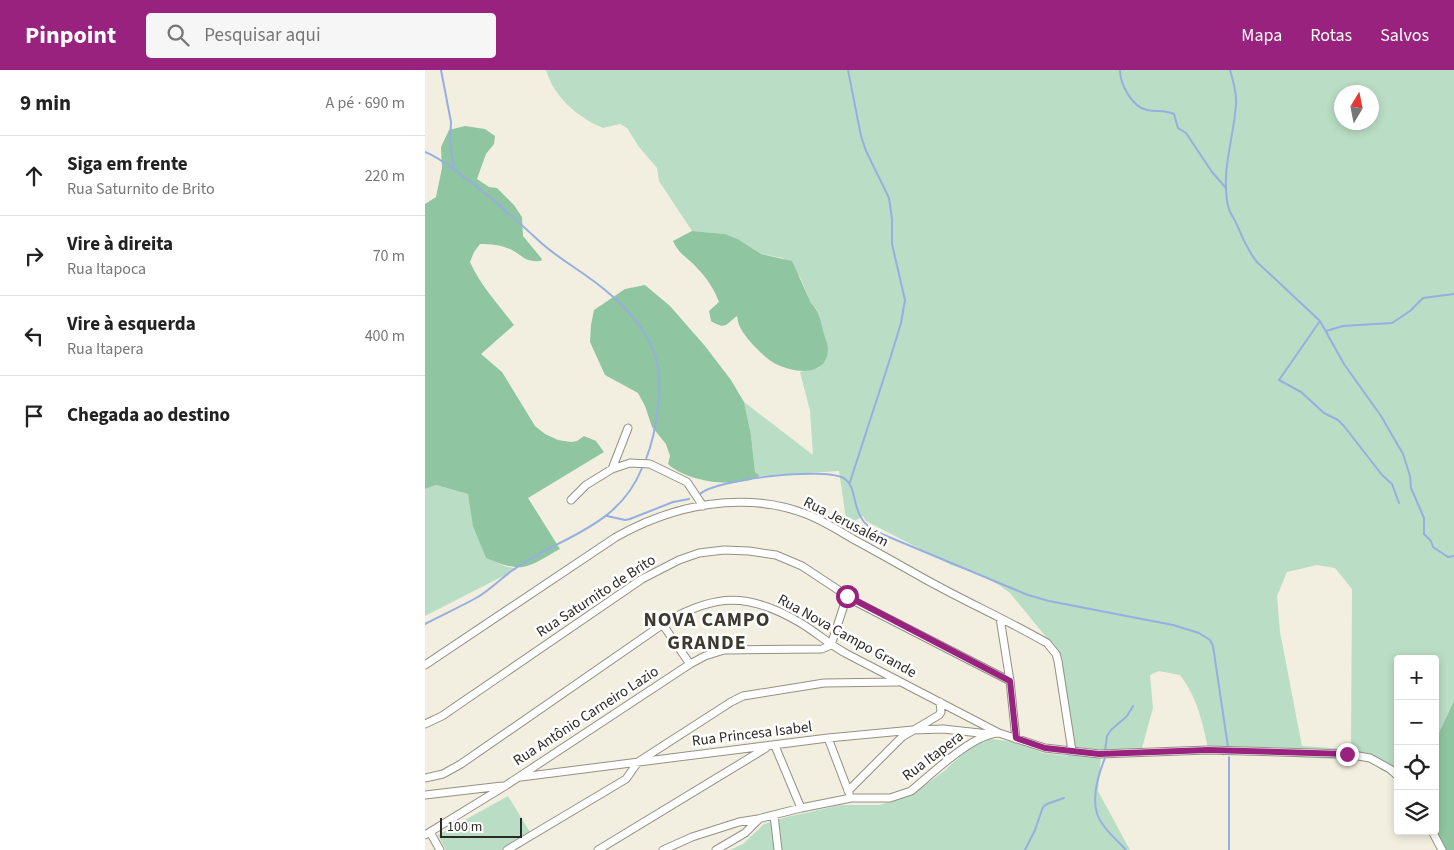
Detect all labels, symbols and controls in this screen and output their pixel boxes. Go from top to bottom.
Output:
search box [146,13,496,58]
text: Pinpoint [25,18,116,53]
icon: search [164,21,192,49]
text: Pesquisar aqui [204,22,321,49]
text: Mapa [1241,23,1282,48]
text: Rotas [1310,23,1352,48]
text: Salvos [1380,23,1429,48]
north arrow [1334,85,1379,130]
text: 9 min [20,88,71,118]
text: A pé · 690 m [326,92,405,114]
text: Siga em frente [67,151,188,178]
icon: ahead [20,162,48,190]
text: 220 m [365,165,405,187]
text: Rua Saturnito de Brito [67,178,215,200]
text: Vire à direita [67,231,173,258]
icon: right [20,242,48,270]
text: 70 m [373,245,405,267]
text: Rua Itapoca [67,258,146,280]
text: Vire à esquerda [67,311,196,338]
icon: left [20,322,48,350]
text: 400 m [365,325,405,347]
text: Rua Itapera [67,338,143,360]
icon: arrive [20,402,48,430]
text: Chegada ao destino [67,402,230,429]
street label: Rua Jerusalém [800,492,892,552]
street label: Rua Saturnito de Brito [532,549,660,643]
route start [836,585,859,608]
street label: Rua Nova Campo Grande [774,589,920,683]
district label: NOVA CAMPO GRANDE [644,606,770,657]
map controls [1394,655,1439,835]
button: + [1394,655,1439,700]
street label: Rua Antônio Carneiro Lazio [509,661,663,771]
button: − [1394,700,1439,745]
street label: Rua Princesa Isabel [691,716,813,752]
street label: Rua Itapera [898,726,968,786]
route end [1336,743,1359,766]
button: locate [1394,745,1439,790]
button: layers [1394,790,1439,835]
scale bar [440,815,523,838]
text: 100 m [447,817,482,837]

